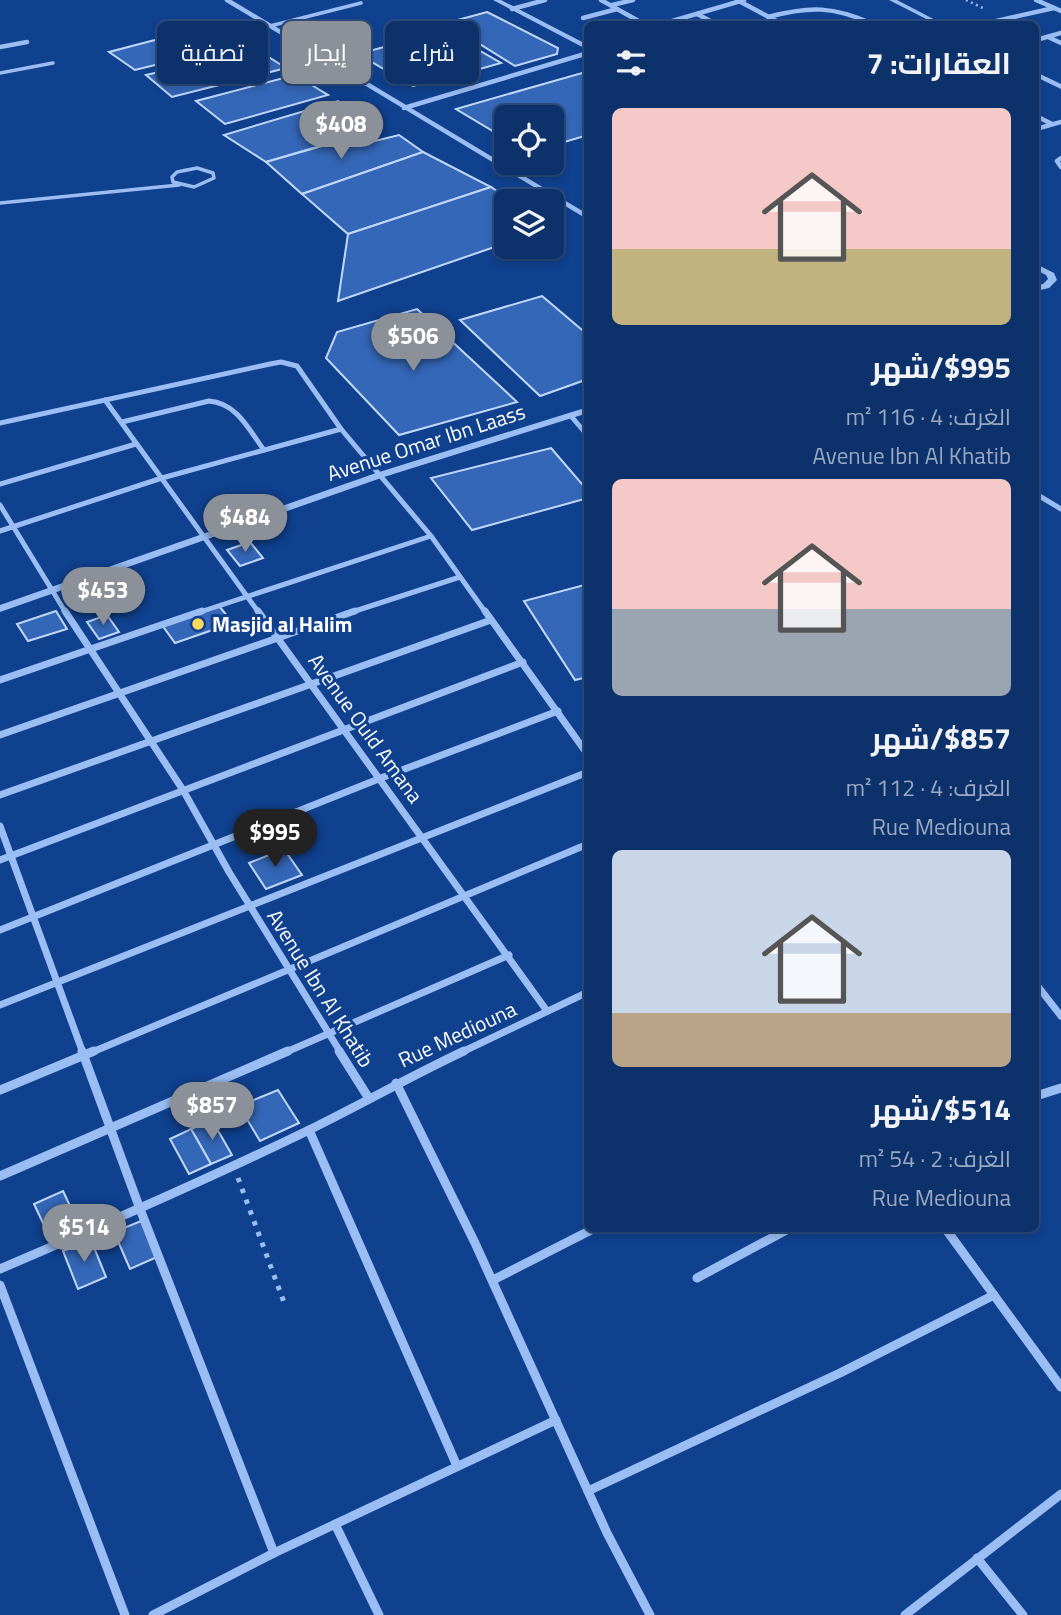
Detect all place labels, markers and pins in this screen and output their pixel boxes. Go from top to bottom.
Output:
pin: $408 [300,102,382,161]
pin: $506 [372,314,454,373]
pin: $484 [204,494,286,554]
pin: $453 [62,568,144,627]
place label: Masjid al Halim [212,608,352,640]
marker: Masjid al Halim [190,616,206,632]
pin: $995 [234,810,316,869]
pin: $857 [171,1082,253,1142]
pin: $514 [43,1204,125,1264]

